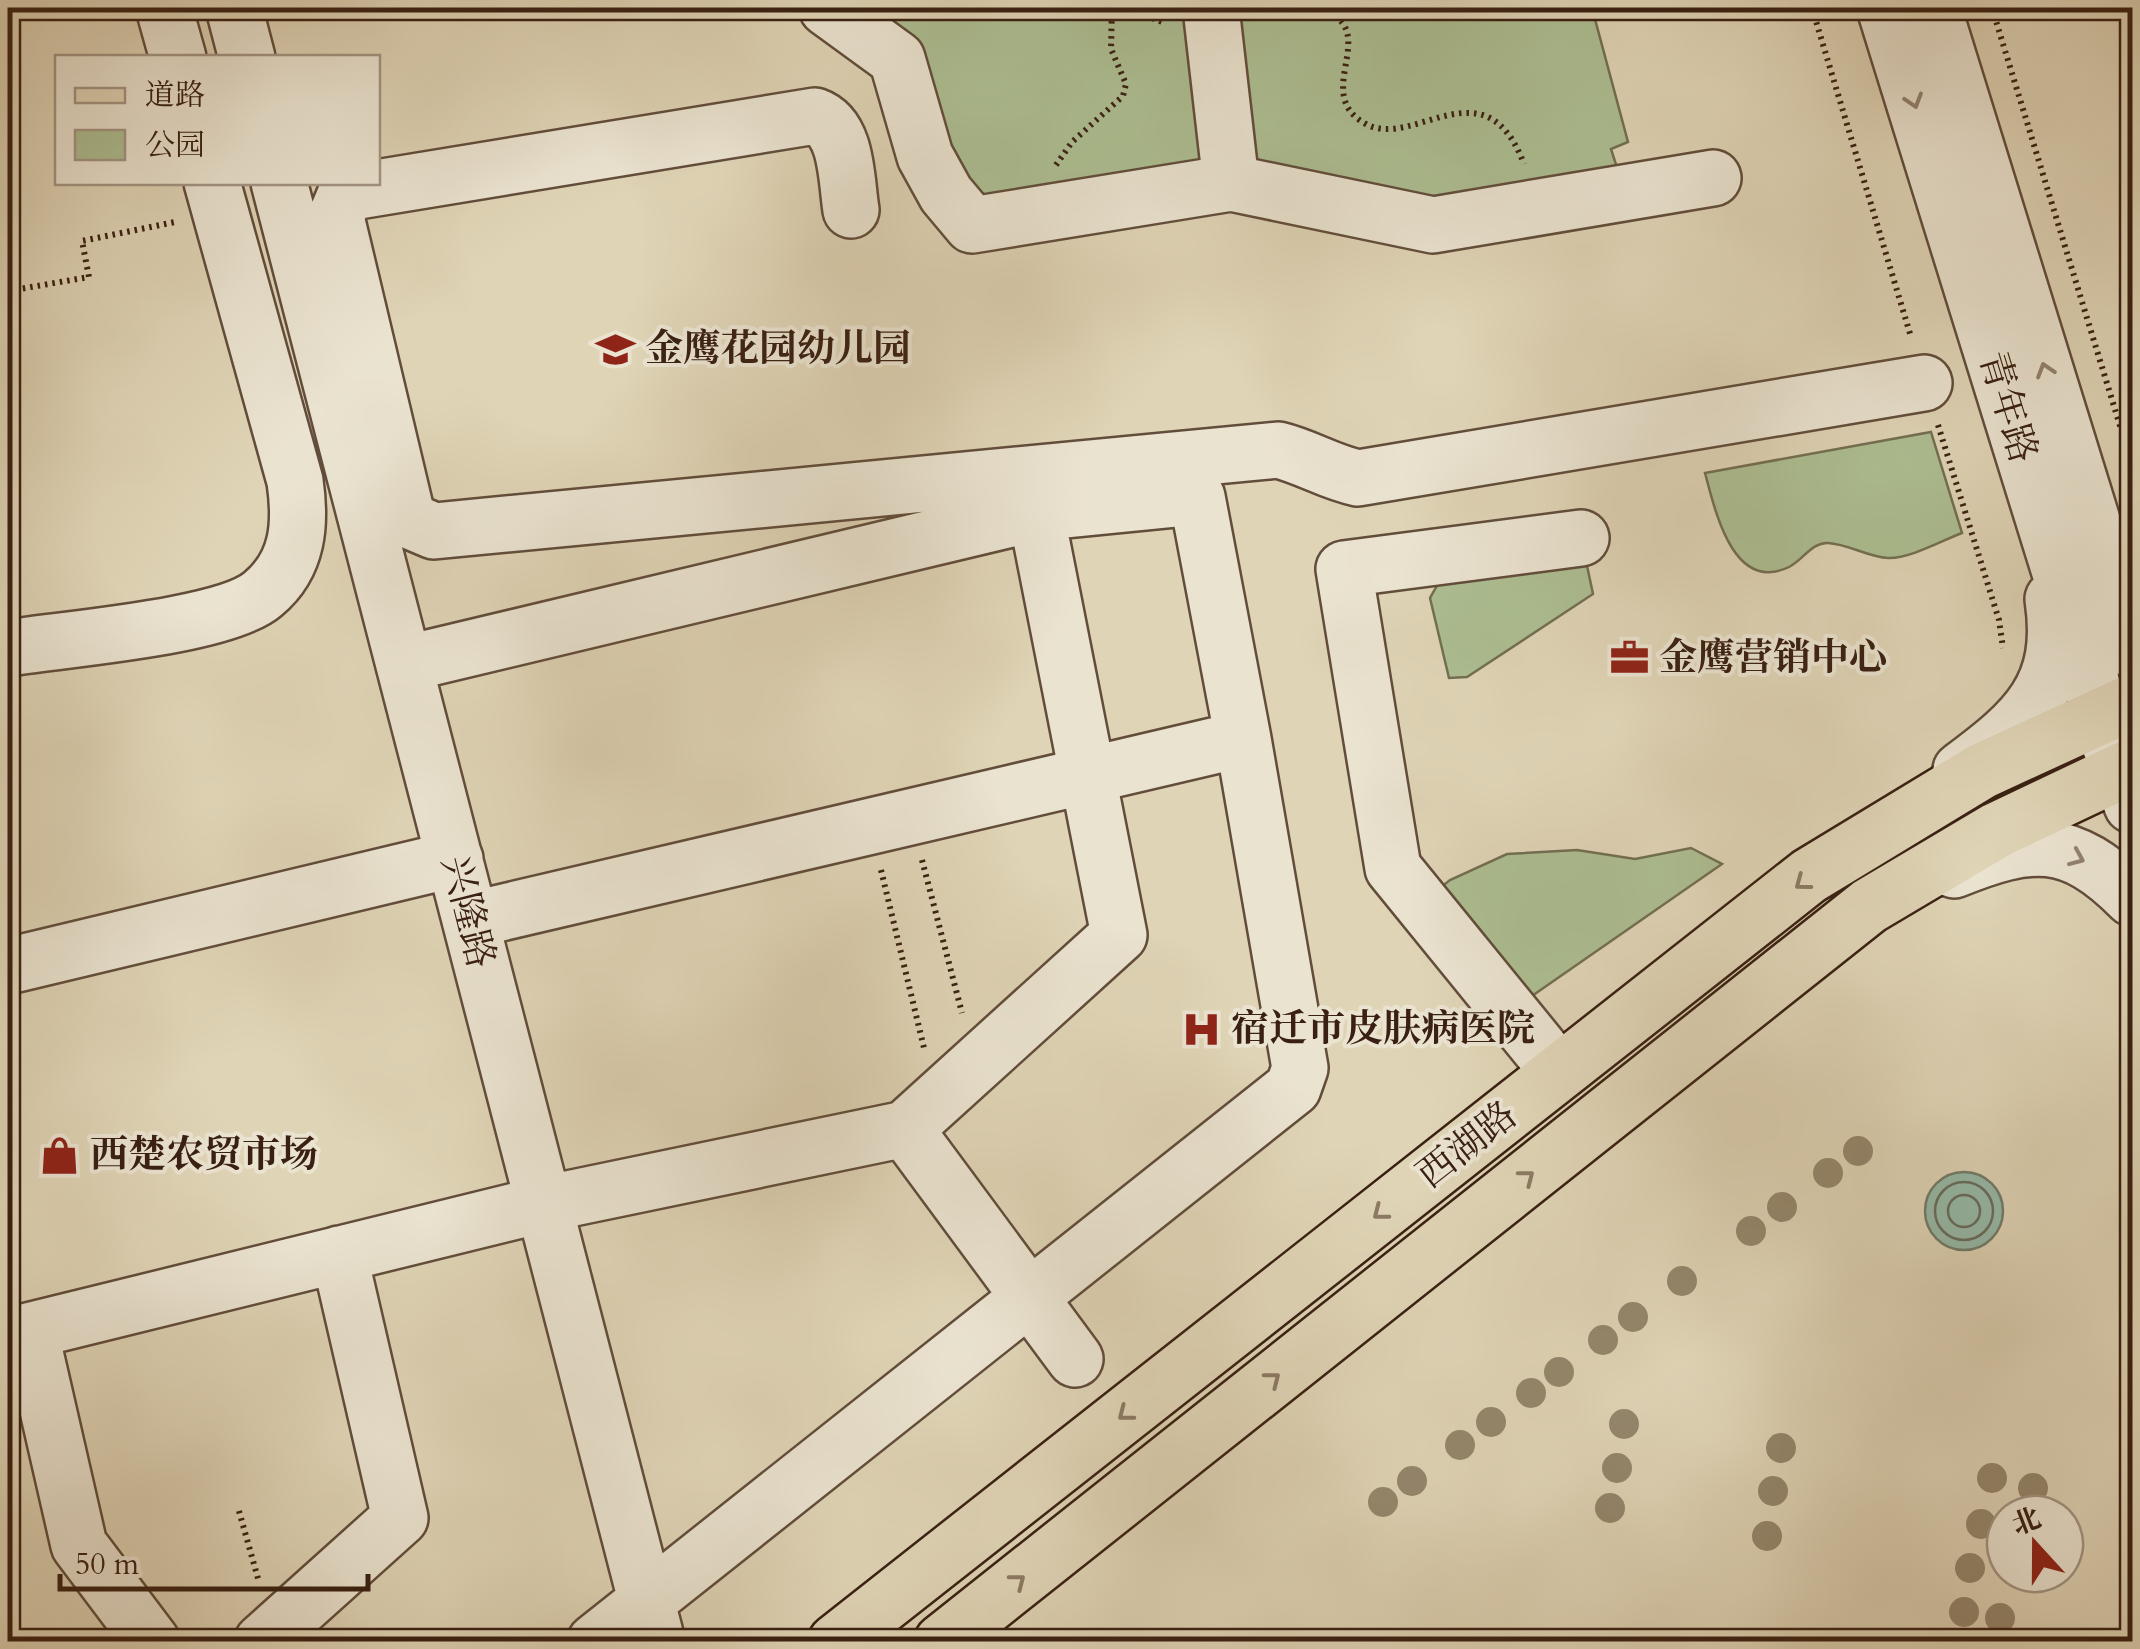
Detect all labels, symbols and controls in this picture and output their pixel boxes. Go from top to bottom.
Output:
legend [55,55,380,185]
text: 道路 [145,75,205,116]
one-way arrow [1902,91,1923,108]
text: 公园 [145,125,205,166]
place label: 金鹰花园幼儿园 [645,323,911,375]
school or university icon: 金鹰花园幼儿园 [594,328,636,370]
street label: 青年路 [1966,345,2050,469]
one-way arrow [2037,362,2057,379]
place label: 金鹰营销中心 [1659,632,1887,684]
office icon: 金鹰营销中心 [1608,637,1650,679]
one-way arrow [2067,846,2085,866]
street label: 兴隆路 [429,850,507,974]
one-way arrow [1794,870,1813,889]
place label: 宿迁市皮肤病医院 [1231,1003,1535,1055]
hospital icon: 宿迁市皮肤病医院 [1180,1008,1222,1050]
street label: 西湖路 [1406,1089,1528,1201]
place label: 西楚农贸市场 [90,1129,318,1181]
shop icon: 西楚农贸市场 [39,1134,81,1176]
one-way arrow [1516,1171,1534,1189]
one-way arrow [1374,1201,1392,1218]
one-way arrow [1261,1373,1279,1391]
one-way arrow [1118,1402,1136,1420]
north arrow [1985,1494,2085,1594]
text: 北 [2007,1499,2046,1544]
scale bar [60,1529,368,1591]
text: 50 m [75,1544,140,1585]
one-way arrow [1007,1575,1025,1593]

